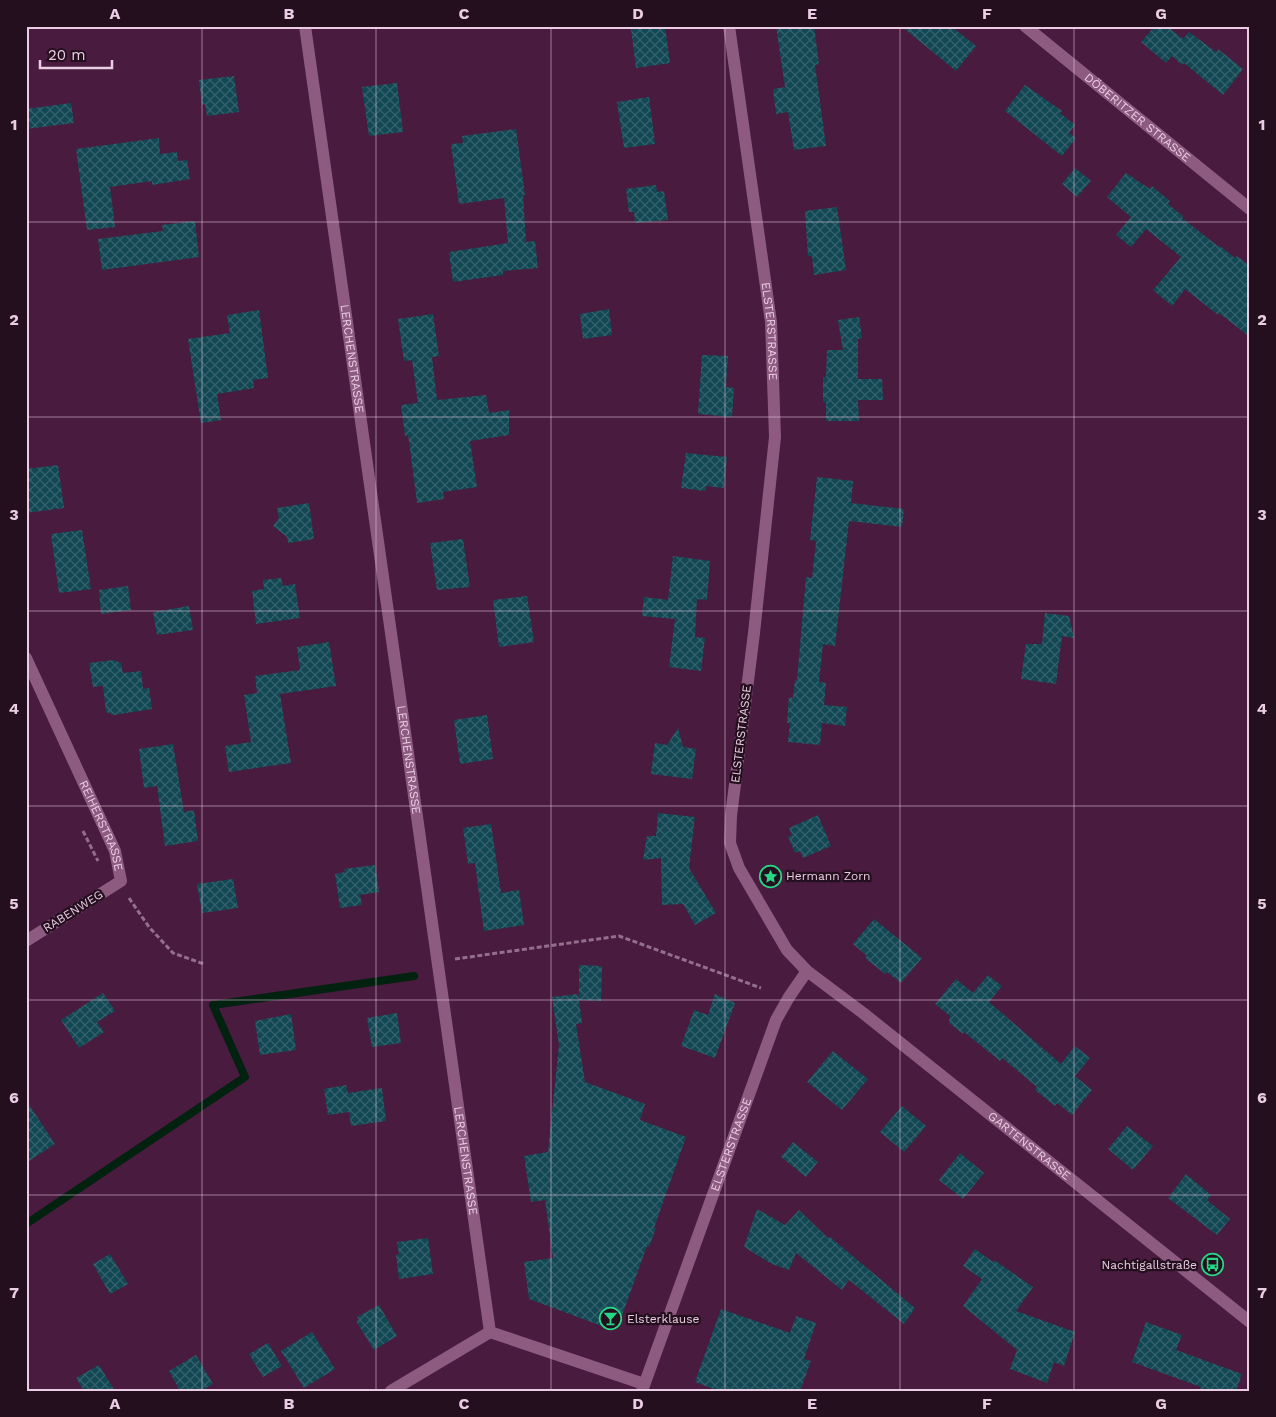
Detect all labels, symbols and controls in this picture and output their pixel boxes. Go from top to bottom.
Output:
text: A [110,4,121,23]
text: B [284,4,295,23]
text: C [459,4,470,23]
text: D [632,4,644,23]
text: E [807,4,817,23]
text: F [982,4,992,23]
text: G [1155,4,1167,23]
scale bar [40,38,112,70]
text: 20 m [48,46,86,64]
street label: DÖBERITZER STRASSE [1082,70,1194,165]
text: 1 [11,115,17,134]
text: 1 [1259,115,1265,134]
street label: ELSTERSTRASSE [758,281,780,381]
street label: LERCHENSTRASSE [337,303,367,414]
text: 2 [9,310,19,329]
text: 2 [1257,310,1267,329]
text: 3 [9,505,19,524]
text: 3 [1257,505,1267,524]
street label: ELSTERSTRASSE [728,684,754,784]
text: 4 [9,699,19,718]
text: 4 [1257,699,1267,718]
street label: LERCHENSTRASSE [394,704,424,815]
street label: REIHERSTRASSE [76,778,126,872]
place icon: Hermann Zorn [758,864,782,888]
place label: Hermann Zorn [786,869,871,883]
street label: RABENWEG [40,887,106,935]
text: 5 [9,894,19,913]
text: 5 [1257,894,1267,913]
text: 6 [9,1088,19,1107]
text: 6 [1257,1088,1267,1107]
street label: ELSTERSTRASSE [708,1096,754,1193]
street label: LERCHENSTRASSE [451,1105,480,1216]
street label: GARTENSTRASSE [985,1109,1074,1183]
bus stop icon: Nachtigallstraße [1201,1253,1225,1277]
place label: Nachtigallstraße [1101,1258,1197,1272]
text: 7 [9,1283,19,1302]
text: 7 [1257,1283,1267,1302]
bar icon: Elsterklause [599,1307,623,1331]
place label: Elsterklause [627,1312,699,1326]
text: A [110,1394,121,1413]
text: B [284,1394,295,1413]
text: C [459,1394,470,1413]
text: D [632,1394,644,1413]
text: E [807,1394,817,1413]
text: F [982,1394,992,1413]
text: G [1155,1394,1167,1413]

